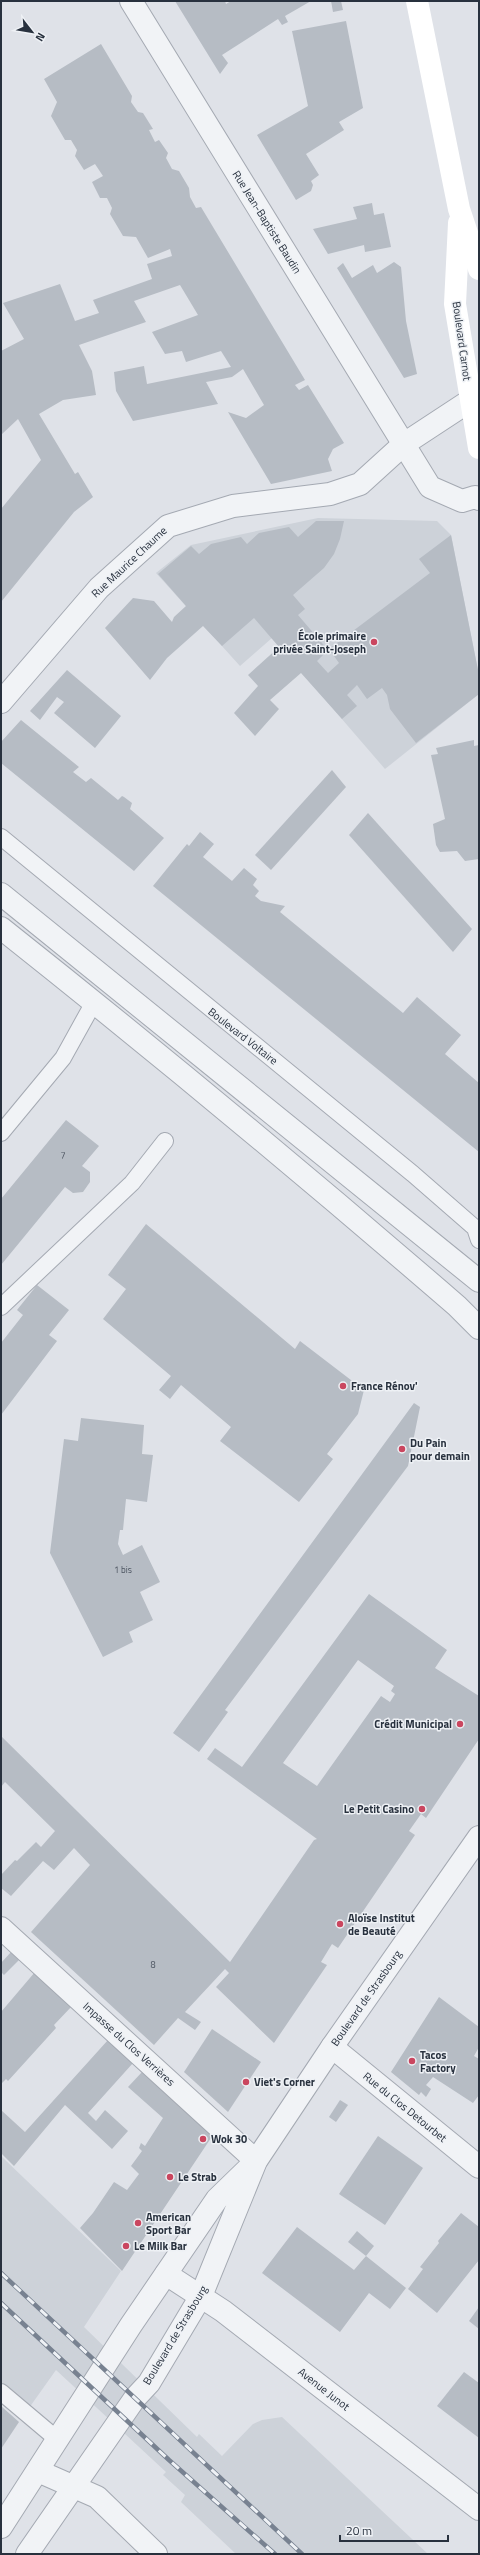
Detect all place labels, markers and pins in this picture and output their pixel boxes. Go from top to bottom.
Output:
place label: École primaire privée Saint-Joseph [273,628,366,657]
marker: École primaire privée Saint-Joseph [369,637,379,647]
place label: France Rénov' [351,1378,418,1394]
marker: France Rénov' [338,1381,348,1391]
place label: Du Pain pour demain [410,1435,470,1464]
marker: Du Pain pour demain [397,1444,407,1454]
place label: Crédit Municipal [374,1716,452,1732]
marker: Crédit Municipal [455,1719,465,1729]
place label: Le Petit Casino [344,1801,414,1817]
marker: Le Petit Casino [417,1804,427,1814]
place label: Aloïse Institut de Beauté [348,1910,415,1939]
marker: Aloïse Institut de Beauté [335,1919,345,1929]
place label: Tacos Factory [420,2047,456,2076]
marker: Tacos Factory [407,2056,417,2066]
place label: Viet's Corner [254,2074,315,2090]
marker: Viet's Corner [241,2077,251,2087]
place label: Wok 30 [211,2131,247,2147]
marker: Wok 30 [198,2134,208,2144]
place label: Le Strab [178,2169,217,2185]
marker: Le Strab [165,2172,175,2182]
place label: American Sport Bar [146,2209,191,2238]
marker: American Sport Bar [133,2218,143,2228]
place label: Le Milk Bar [134,2238,187,2254]
marker: Le Milk Bar [121,2241,131,2251]

